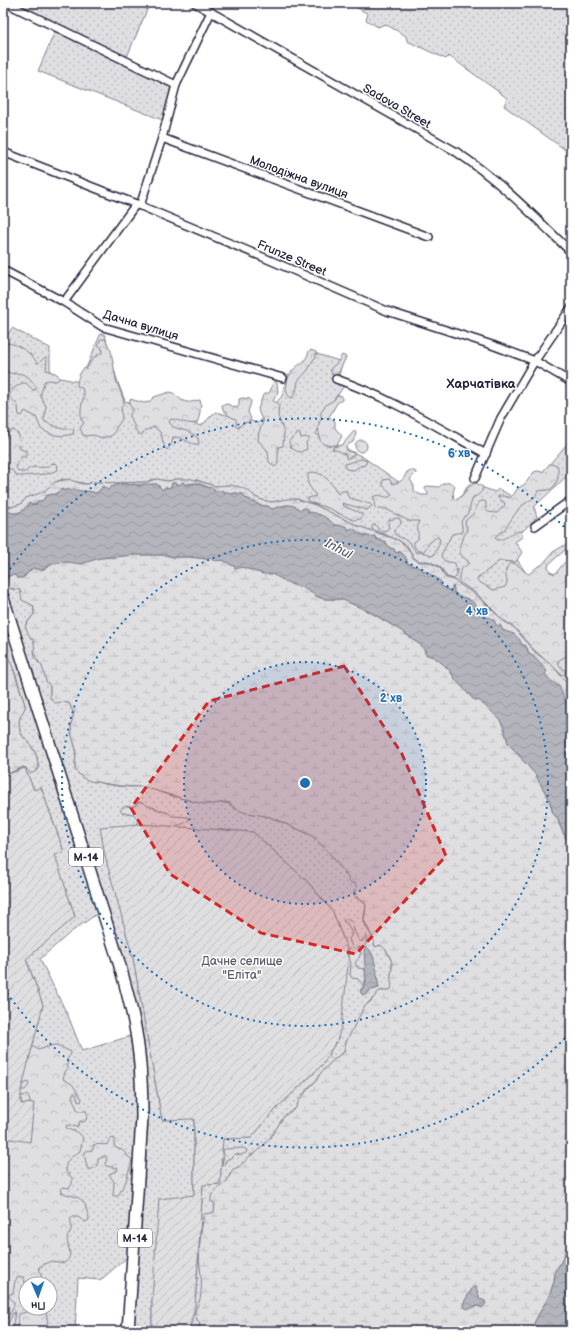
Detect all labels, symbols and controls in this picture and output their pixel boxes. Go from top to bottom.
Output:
street label: Sadova Street [360,81,434,132]
street label: Молодіжна вулиця [248,153,350,202]
street label: Frunze Street [255,237,329,280]
street label: Дачна вулиця [101,307,181,344]
district label: Харчатівка [446,376,516,392]
text: 6 хв [448,446,471,461]
water label: Inhul [321,535,356,563]
text: 4 хв [466,604,489,619]
text: 2 хв [380,691,403,706]
centre of rings [298,776,312,790]
road number: М-14 [69,848,103,866]
park label: Дачне селище "Еліта" [201,954,283,983]
road number: М-14 [118,1229,152,1247]
north arrow [18,1276,58,1316]
text: Пн [31,1299,46,1312]

